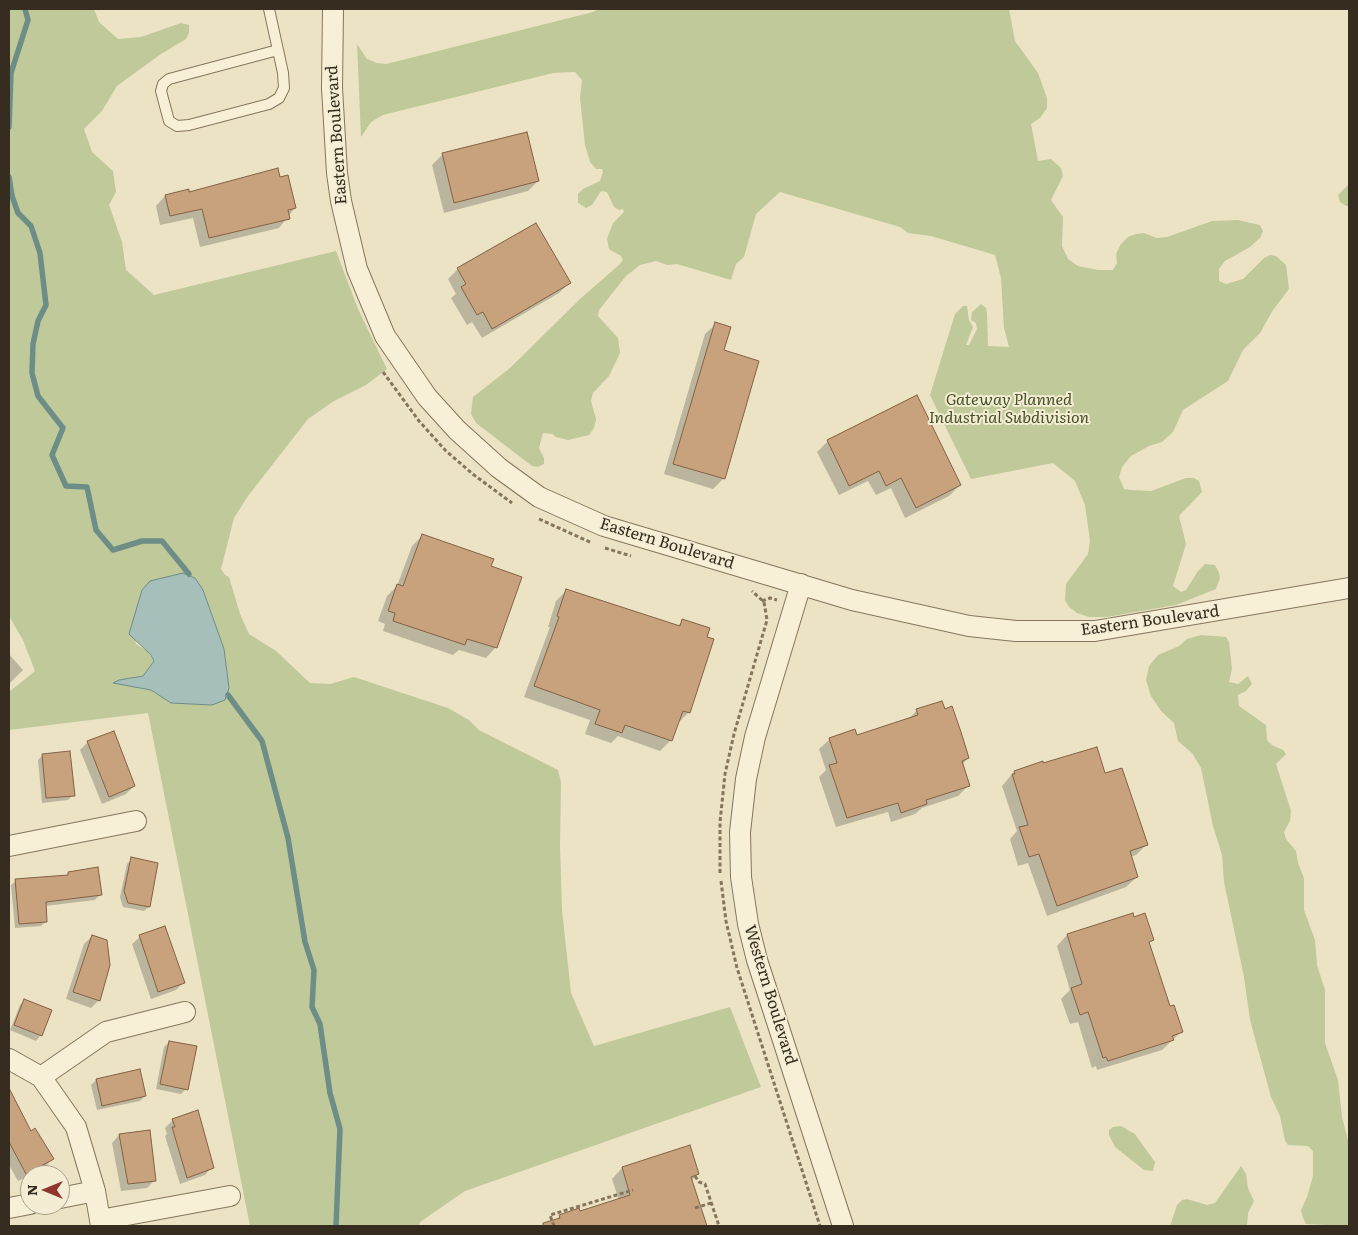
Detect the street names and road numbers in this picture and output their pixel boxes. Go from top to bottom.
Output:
street label: Eastern Boulevard [323,65,351,205]
street label: Eastern Boulevard [597,514,737,574]
street label: Eastern Boulevard [1079,602,1221,640]
street label: Western Boulevard [740,923,800,1067]

